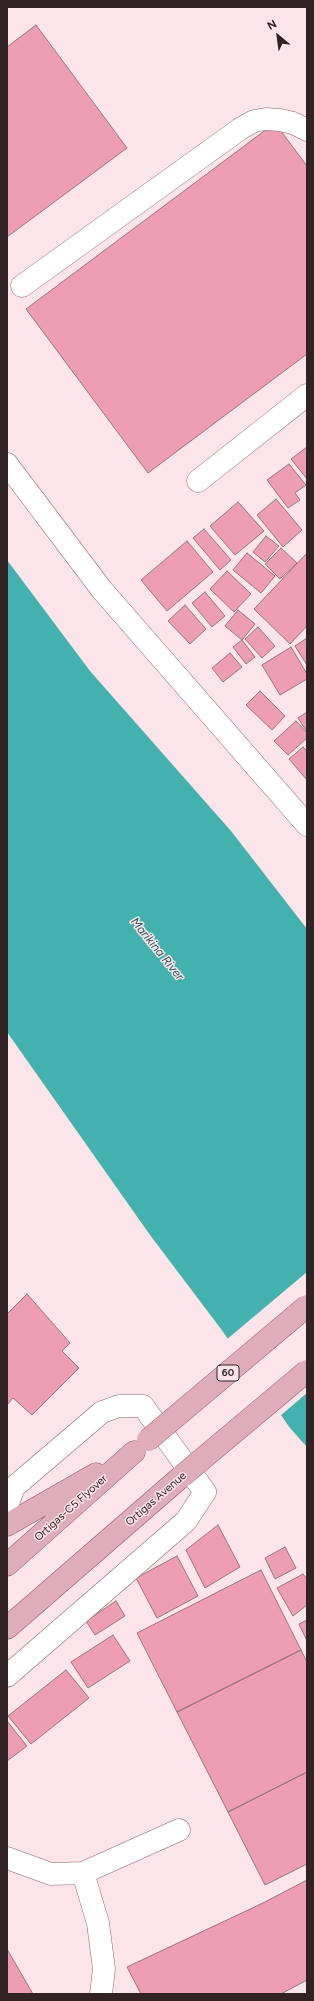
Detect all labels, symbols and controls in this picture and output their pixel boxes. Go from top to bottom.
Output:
north arrow [258,16,298,56]
text: N [265,17,279,33]
water label: Marikina River [127,915,187,983]
road number: 60 [217,1365,239,1381]
street label: Ortigas Avenue [123,1469,189,1529]
street label: Ortigas-C5 Flyover [32,1472,110,1544]

